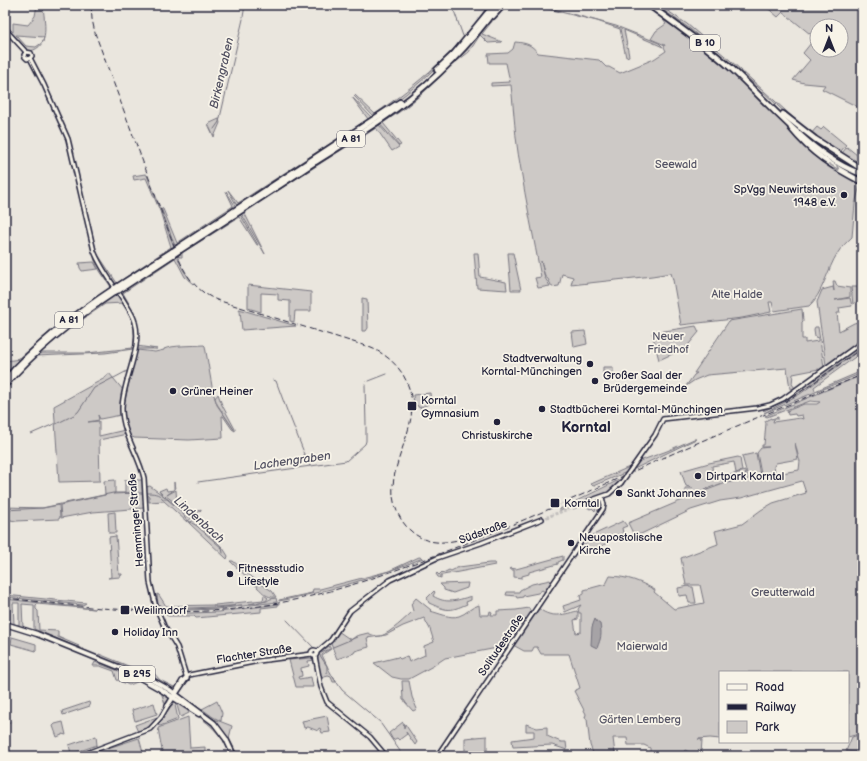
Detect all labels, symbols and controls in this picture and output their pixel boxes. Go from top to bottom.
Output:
north arrow [809,18,849,58]
text: N [825,22,833,35]
road number: B 10 [690,35,720,51]
water label: Birkengraben [207,36,238,110]
road number: A 81 [337,131,365,147]
park label: Seewald [655,158,697,171]
one-way arrow [828,164,840,172]
place label: SpVgg Neuwirtshaus 1948 e.V. [734,183,837,209]
marker: SpVgg Neuwirtshaus 1948 e.V. [839,190,849,200]
park label: Alte Halde [711,288,763,301]
road number: A 81 [55,312,83,328]
park label: Neuer Friedhof [647,330,689,356]
place label: Stadtverwaltung Korntal-Münchingen [481,352,582,378]
marker: Stadtverwaltung Korntal-Münchingen [585,359,595,369]
place label: Großer Saal der Brüdergemeinde [603,369,688,395]
marker: Großer Saal der Brüdergemeinde [590,376,600,386]
place label: Grüner Heiner [181,385,254,398]
marker: Grüner Heiner [168,386,178,396]
place label: Korntal Gymnasium [421,394,479,420]
marker: Korntal Gymnasium [406,400,418,412]
place label: Stadtbücherei Korntal-Münchingen [550,403,723,416]
marker: Stadtbücherei Korntal-Münchingen [537,404,547,414]
marker: Christuskirche [492,417,502,427]
district label: Korntal [561,418,611,437]
place label: Christuskirche [462,429,533,442]
water label: Lachengraben [252,448,332,474]
place label: Dirtpark Korntal [706,470,784,483]
marker: Dirtpark Korntal [693,471,703,481]
street label: Hemminger Straße [125,472,147,567]
place label: Sankt Johannes [627,487,707,500]
marker: Sankt Johannes [614,488,624,498]
water label: Lindenbach [171,493,228,547]
marker: Korntal [549,497,561,509]
place label: Korntal [564,497,599,510]
street label: Südstraße [457,517,509,547]
place label: Neuapostolische Kirche [579,531,663,557]
marker: Neuapostolische Kirche [566,538,576,548]
place label: Fitnessstudio Lifestyle [238,562,304,588]
marker: Fitnessstudio Lifestyle [225,569,235,579]
park label: Greutterwald [751,586,815,599]
marker: Weilimdorf [119,604,131,616]
place label: Weilimdorf [134,604,187,617]
street label: Solitudestraße [476,611,527,678]
place label: Holiday Inn [123,626,178,639]
marker: Holiday Inn [110,627,120,637]
park label: Maierwald [617,640,668,653]
street label: Flachter Straße [215,642,293,666]
road number: B 295 [119,666,155,682]
legend [719,671,849,743]
text: Road [755,680,784,695]
text: Railway [755,700,797,715]
park label: Gärten Lemberg [599,713,681,726]
text: Park [755,720,779,735]

